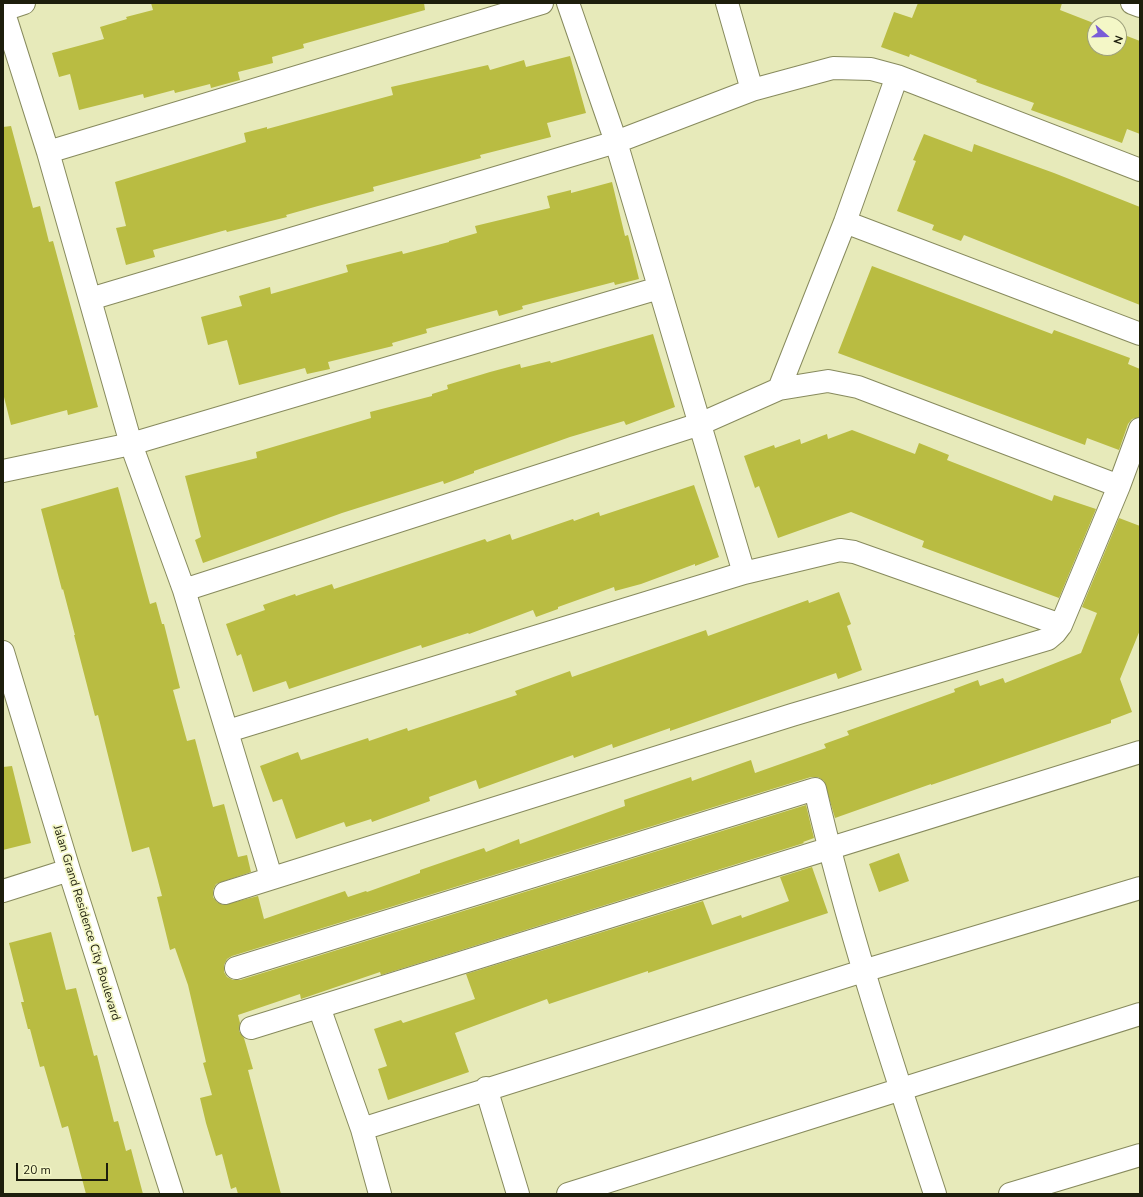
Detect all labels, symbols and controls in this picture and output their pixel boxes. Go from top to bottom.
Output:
north arrow [1087,16,1127,56]
text: N [1109,33,1126,46]
street label: Jalan Grand Residence City Boulevard [49,824,123,1022]
scale bar [18,1155,110,1181]
text: 20 m [23,1162,51,1178]

